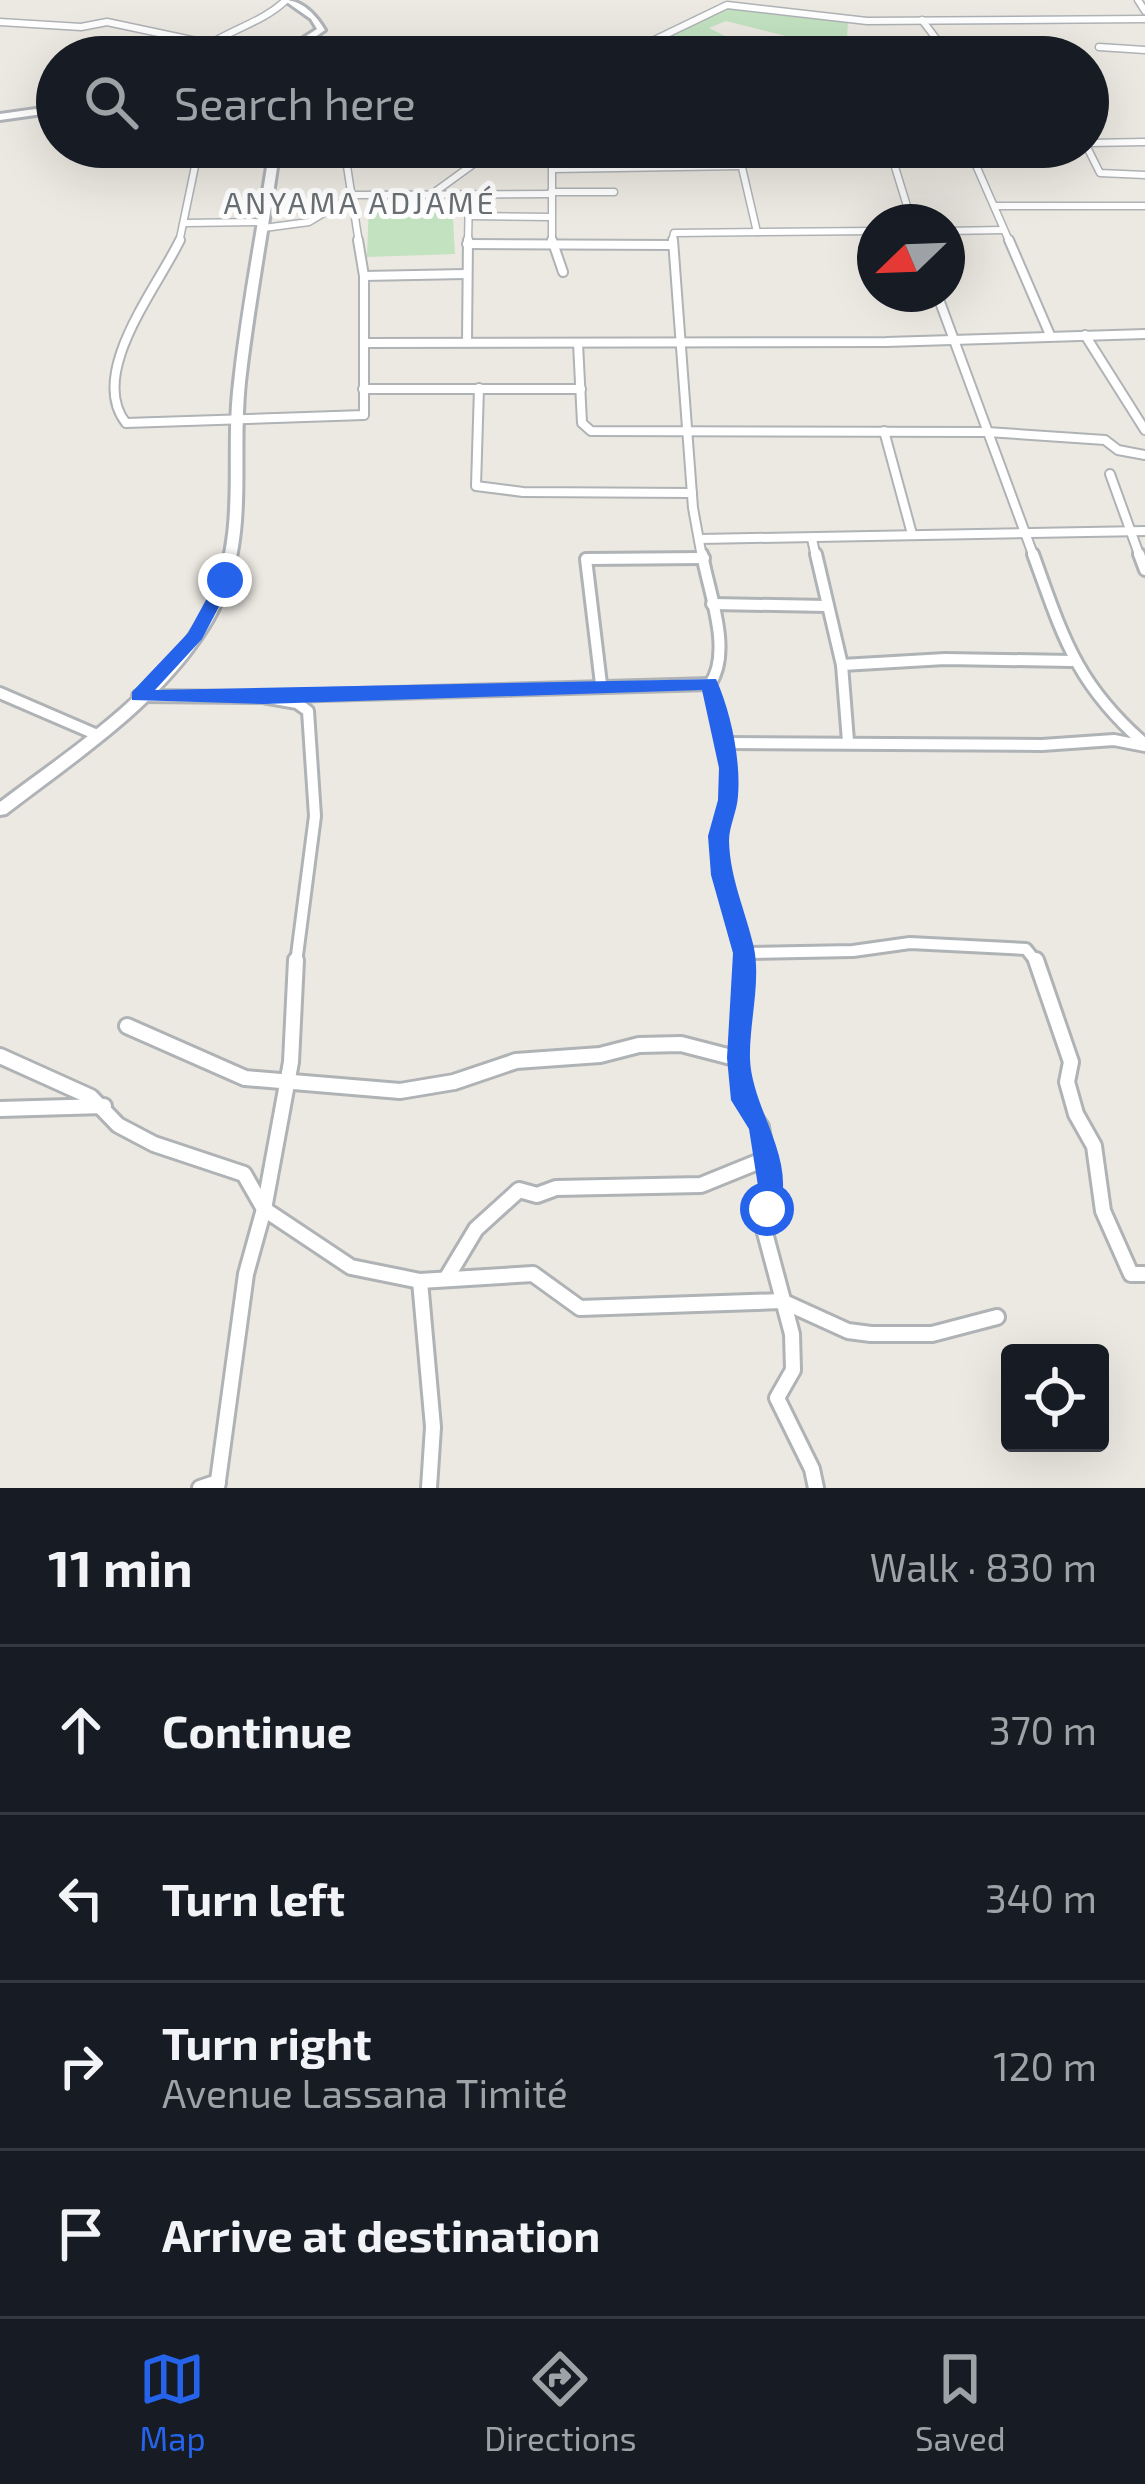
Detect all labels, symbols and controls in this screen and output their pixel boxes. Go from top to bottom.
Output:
search box [36,36,1109,168]
icon: search [78,69,144,135]
text: Search here [174,75,416,129]
district label: ANYAMA ADJAMÉ [223,184,497,220]
north arrow [857,204,965,312]
route end [198,553,252,607]
route start [740,1182,794,1236]
map controls [1001,1344,1109,1452]
button: locate [1001,1344,1109,1452]
text: 11 min [48,1536,193,1597]
text: Walk · 830 m [870,1543,1097,1590]
icon: ahead [48,1697,114,1763]
text: Continue [162,1703,352,1757]
text: 370 m [989,1706,1097,1753]
icon: left [48,1865,114,1931]
text: Turn left [162,1871,345,1925]
text: 340 m [985,1874,1097,1921]
text: Turn right [162,2015,371,2069]
icon: right [48,2033,114,2099]
text: 120 m [993,2042,1097,2089]
text: Avenue Lassana Timité [162,2069,568,2116]
icon: arrive [48,2201,114,2267]
text: Arrive at destination [162,2207,600,2261]
tab: Map [139,2346,206,2458]
tab: Directions [484,2346,636,2458]
tab: Saved [915,2346,1006,2458]

